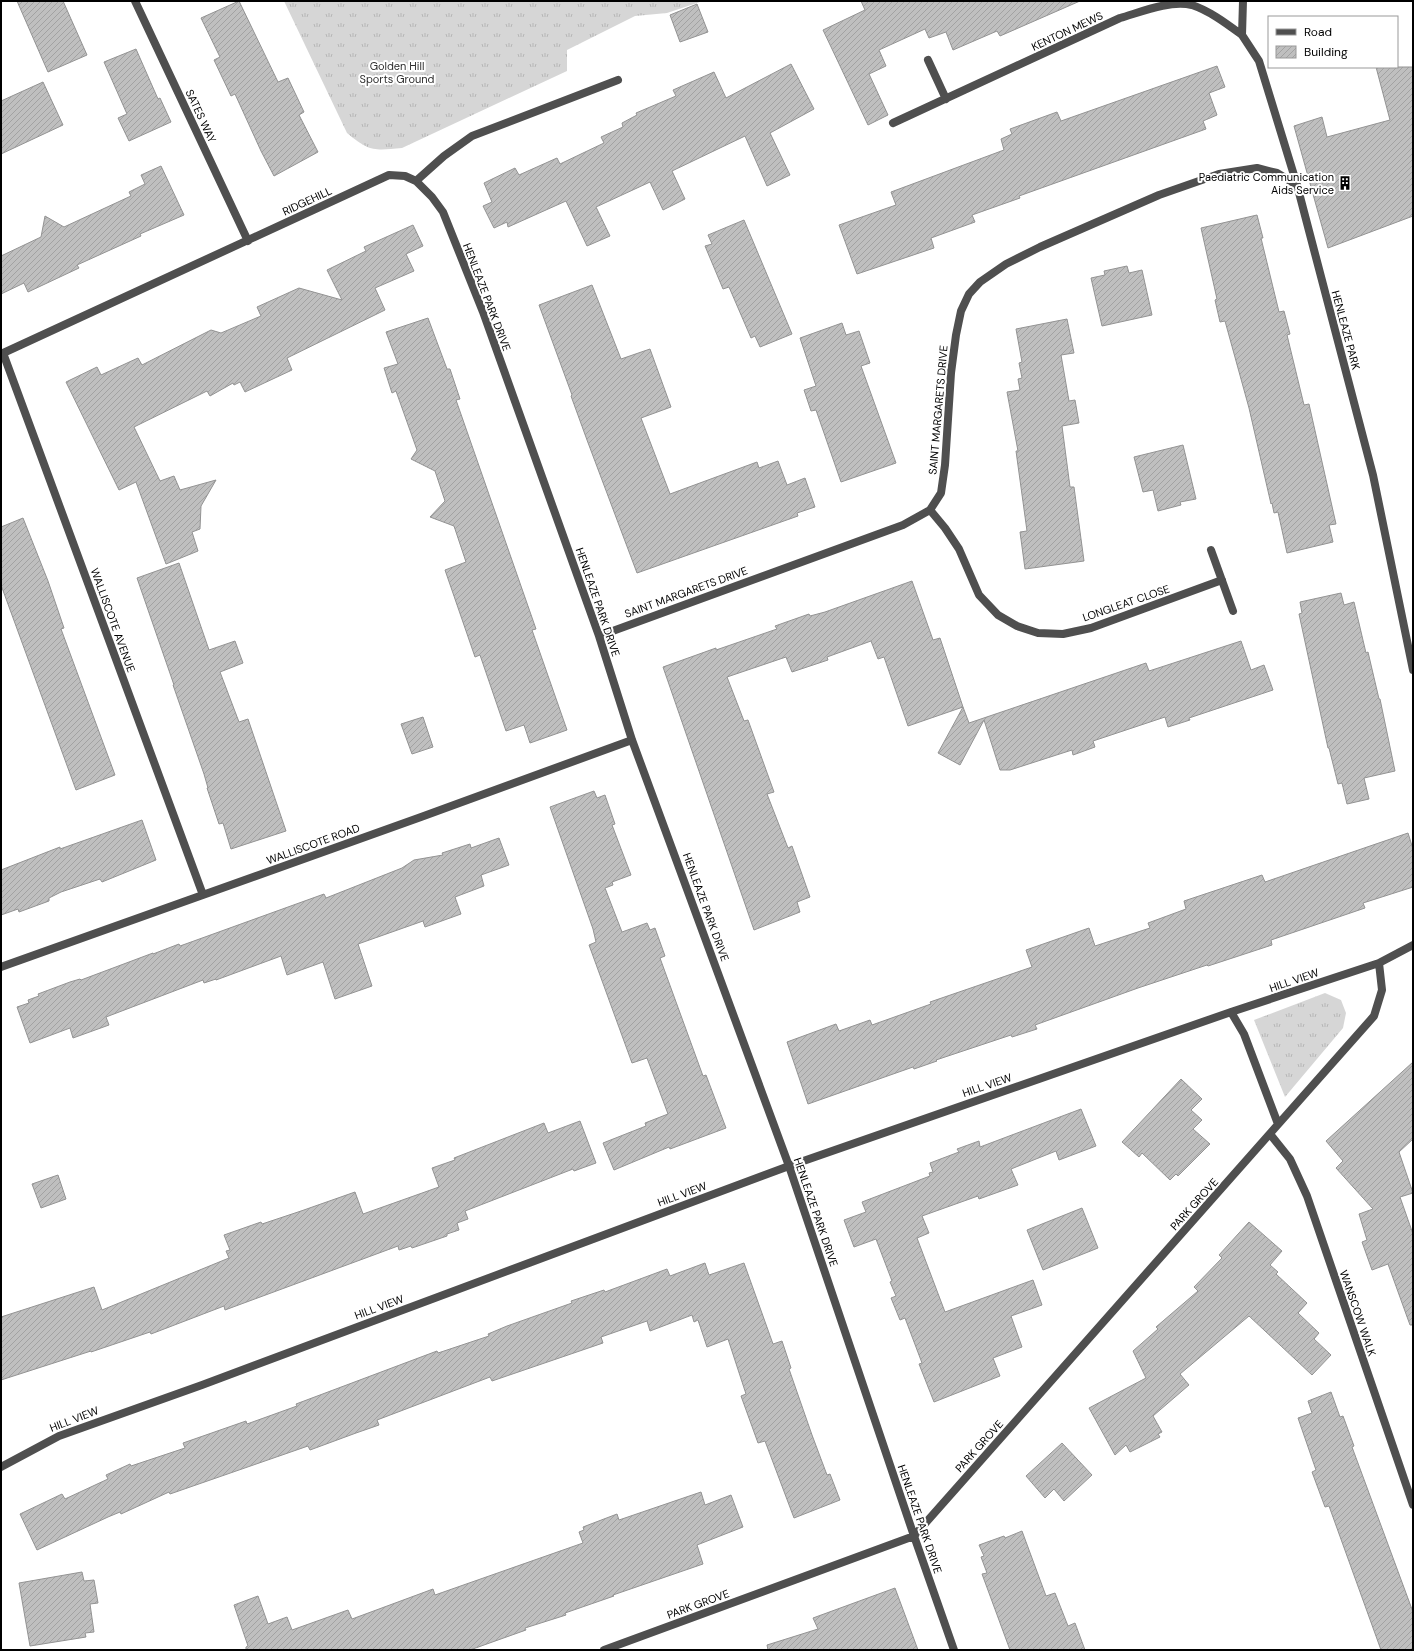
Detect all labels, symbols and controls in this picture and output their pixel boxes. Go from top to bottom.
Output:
street label: KENTON MEWS [1029,8,1105,54]
legend [1268,16,1398,68]
text: Road [1304,24,1332,40]
text: Building [1304,44,1348,60]
park label: Golden Hill Sports Ground [360,59,435,86]
street label: SATES WAY [183,87,220,145]
place label: Paediatric Communication Aids Service [1199,170,1334,197]
building icon: Paediatric Communication Aids Service [1337,175,1353,191]
street label: RIDGEHILL [280,183,334,219]
street label: HENLEAZE PARK DRIVE [460,241,514,353]
street label: HENLEAZE PARK [1329,289,1363,372]
street label: SAINT MARGARETS DRIVE [925,345,951,475]
street label: HENLEAZE PARK DRIVE [573,546,623,658]
street label: SAINT MARGARETS DRIVE [623,563,749,621]
street label: WALLISCOTE AVENUE [88,566,138,674]
street label: LONGLEAT CLOSE [1081,582,1171,624]
street label: WALLISCOTE ROAD [264,820,362,867]
street label: HENLEAZE PARK DRIVE [680,851,732,963]
street label: HILL VIEW [1267,965,1321,995]
street label: HILL VIEW [960,1070,1014,1100]
street label: HENLEAZE PARK DRIVE [791,1156,841,1268]
street label: PARK GROVE [1167,1175,1221,1233]
street label: HILL VIEW [655,1179,709,1209]
street label: WANSCOW WALK [1337,1268,1379,1358]
street label: HILL VIEW [352,1292,406,1322]
street label: HILL VIEW [48,1403,101,1435]
street label: PARK GROVE [952,1417,1006,1475]
street label: HENLEAZE PARK DRIVE [895,1463,945,1575]
street label: PARK GROVE [665,1586,731,1622]

